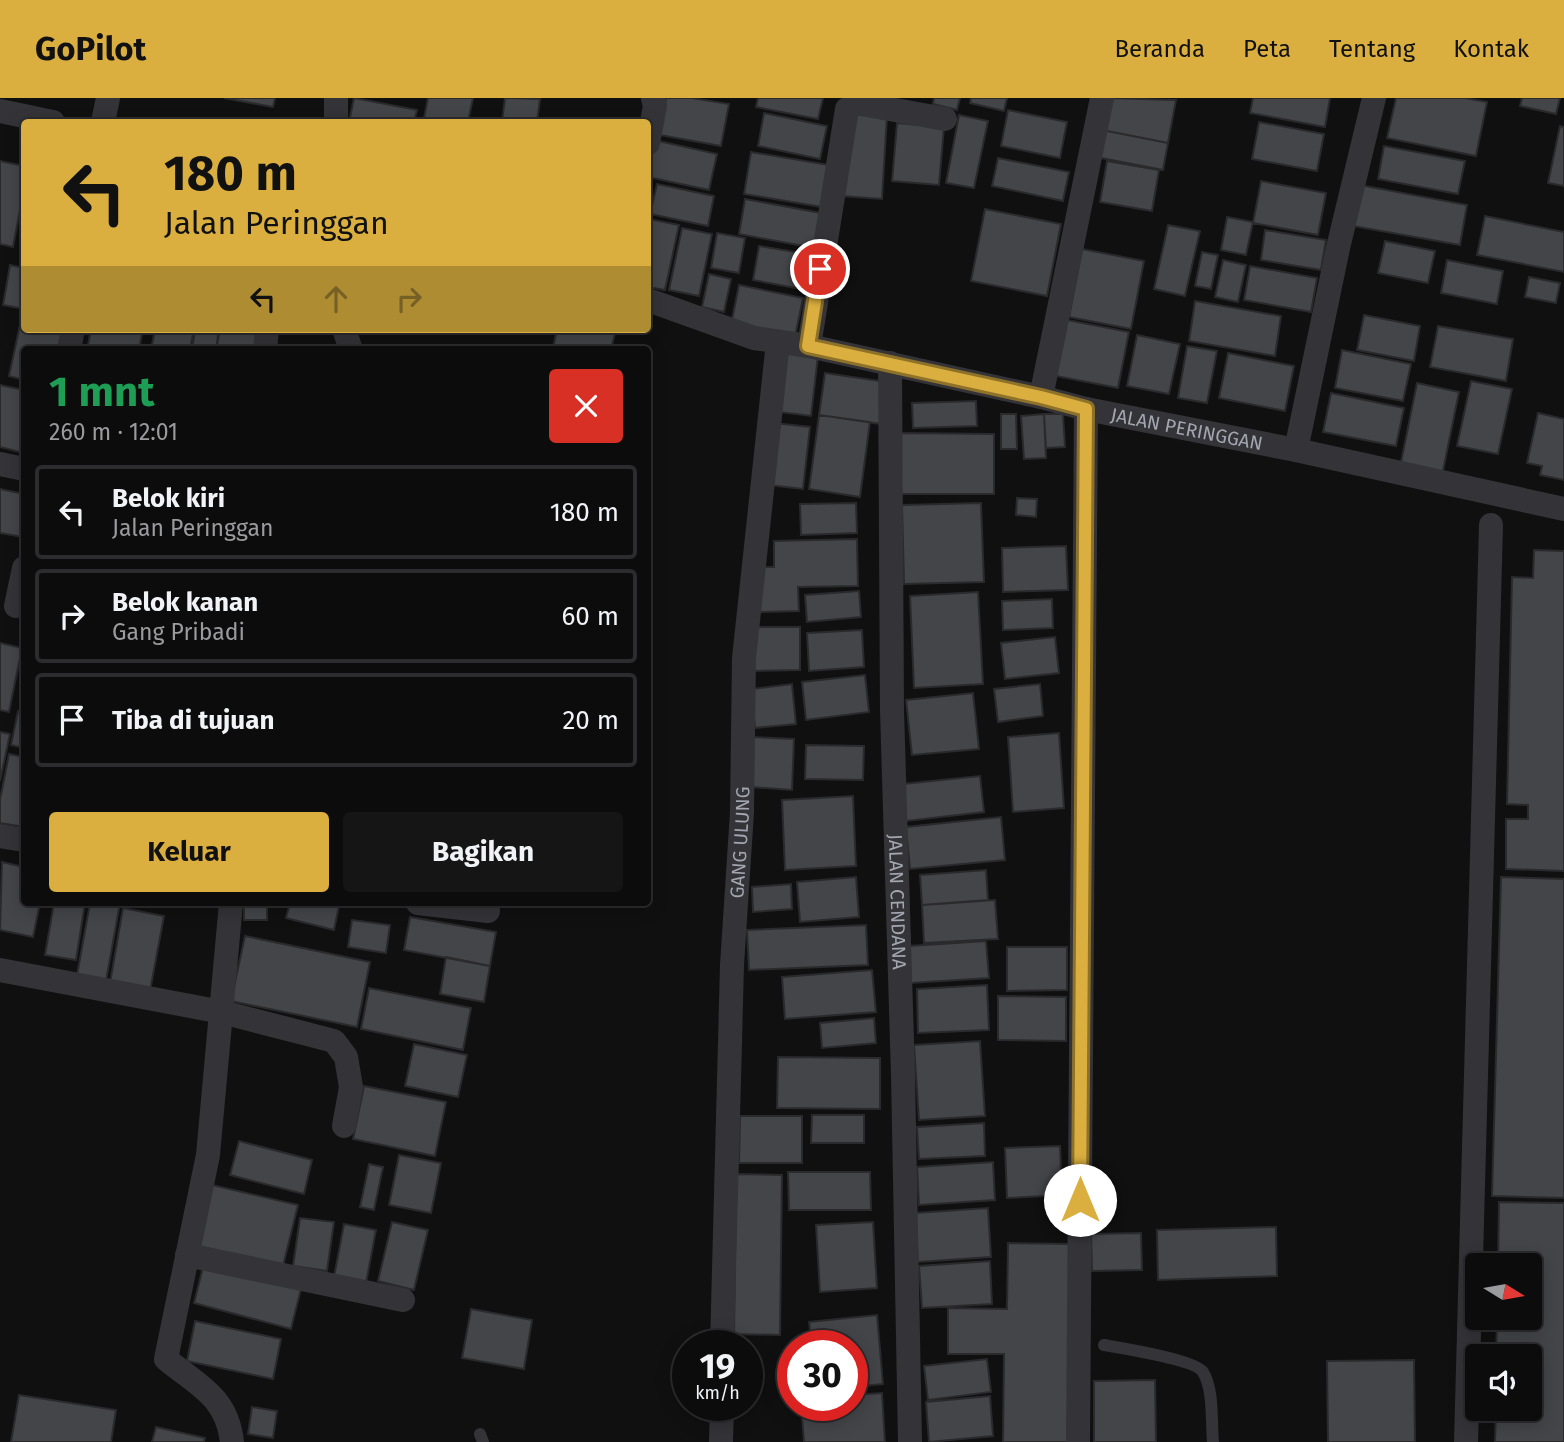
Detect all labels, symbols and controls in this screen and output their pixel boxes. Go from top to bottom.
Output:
text: GoPilot [35,29,146,69]
text: Beranda [1114,35,1205,63]
text: Peta [1243,35,1291,63]
text: Tentang [1329,35,1415,63]
text: Kontak [1453,35,1529,63]
text: 180 m [164,144,297,203]
icon: left [49,147,140,238]
text: Jalan Peringgan [164,204,389,242]
pin [790,239,850,299]
icon: arrive [801,250,839,288]
icon: left [244,280,282,318]
icon: ahead [317,280,355,318]
icon: right [390,280,428,318]
text: 1 mnt [49,367,154,417]
button: close [549,369,623,443]
street label: JALAN PERINGGAN [1109,403,1265,455]
text: 260 m · 12:01 [49,418,178,446]
text: Belok kiri [112,483,225,514]
icon: left [53,493,91,531]
text: 180 m [550,497,619,528]
text: Jalan Peringgan [112,514,274,542]
text: Belok kanan [112,587,258,618]
icon: right [53,597,91,635]
text: 60 m [561,601,619,632]
text: Gang Pribadi [112,618,245,646]
icon: arrive [53,701,91,739]
text: Tiba di tujuan [112,705,274,736]
text: 20 m [562,705,619,736]
street label: GANG ULUNG [725,786,754,899]
button: Keluar [49,812,329,892]
button: Bagikan [343,812,623,892]
street label: JALAN CENDANA [884,834,911,970]
position arrow [1043,1163,1117,1237]
north arrow [1465,1253,1542,1330]
map controls [1465,1253,1542,1421]
speed limit sign: 30 [777,1330,868,1421]
button: sound [1465,1344,1542,1421]
text: 19 [700,1345,735,1387]
text: km/h [695,1382,740,1404]

